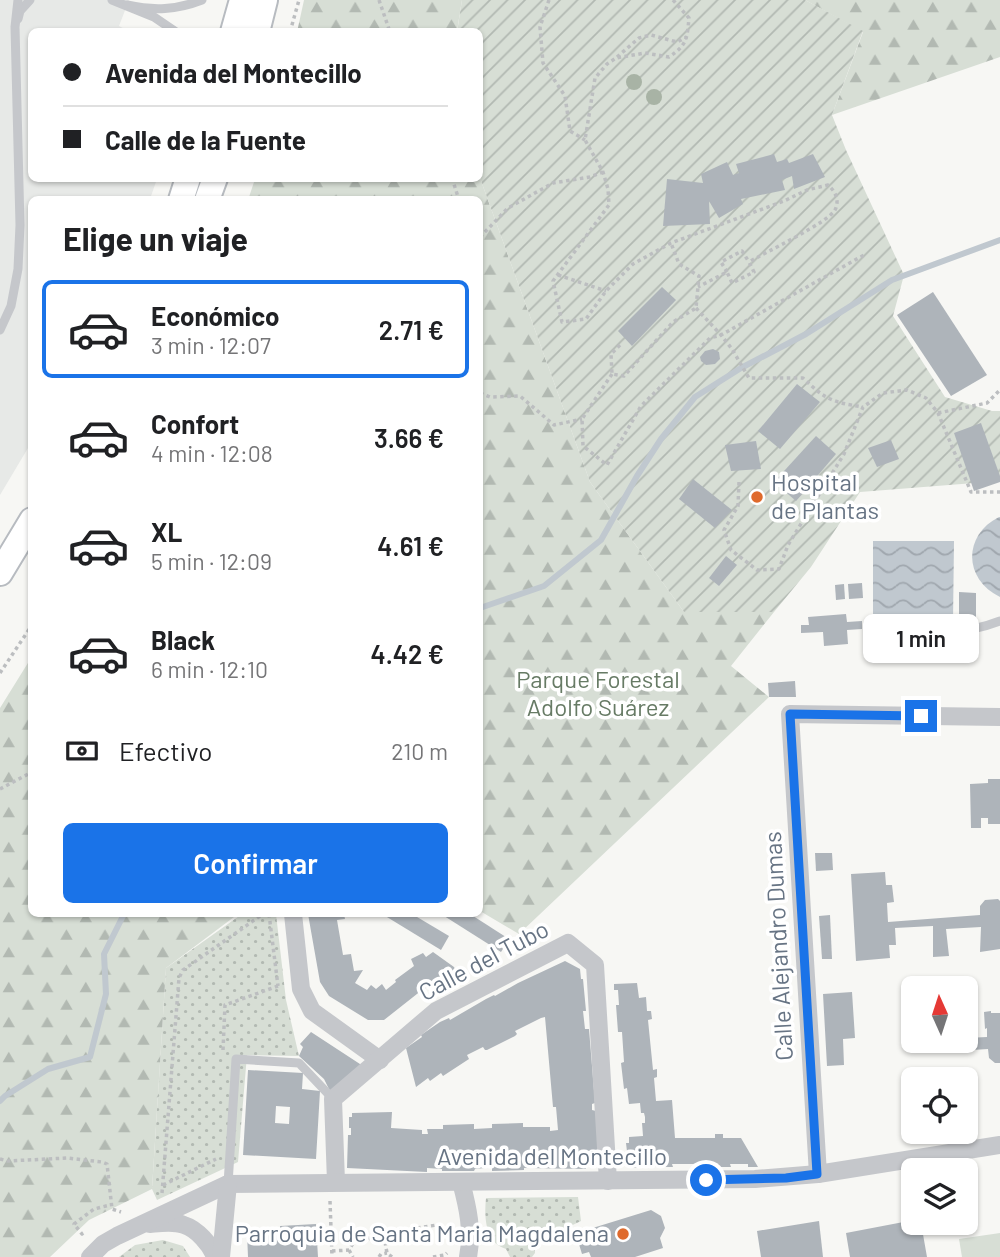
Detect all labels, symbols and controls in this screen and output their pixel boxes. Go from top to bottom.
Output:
text: Avenida del Montecillo [105,57,362,88]
text: Calle de la Fuente [105,124,306,155]
text: Elige un viaje [63,219,248,257]
icon: car [67,298,130,361]
text: Económico [151,300,280,331]
text: 2.71 € [379,314,444,345]
text: 3 min · 12:07 [151,331,271,359]
icon: car [67,406,130,469]
text: Confort [151,408,239,439]
text: 3.66 € [374,422,444,453]
text: 4 min · 12:08 [151,439,273,467]
place label: Hospital de Plantas [771,467,879,524]
marker: Hospital de Plantas [749,489,765,505]
icon: car [67,514,130,577]
text: XL [151,516,182,547]
text: 4.61 € [377,530,444,561]
text: 5 min · 12:09 [151,547,272,575]
callout: 1 min [863,614,979,664]
icon: car [67,622,130,685]
text: Black [151,624,215,655]
text: 1 min [896,624,946,652]
text: 4.42 € [370,638,444,669]
text: 6 min · 12:10 [151,655,268,683]
park label: Parque Forestal Adolfo Suárez [516,664,680,721]
route end [905,700,937,732]
icon: cash [63,732,101,770]
text: Efectivo [119,735,212,766]
text: 210 m [391,737,448,765]
button: Confirmar [63,823,448,903]
street label: Calle Alejandro Dumas [757,831,798,1062]
street label: Calle del Tubo [413,913,553,1006]
north arrow [901,976,978,1054]
map controls [901,976,978,1235]
button: locate [901,1067,978,1144]
street label: Avenida del Montecillo [437,1141,667,1170]
button: layers [901,1158,978,1235]
route start [690,1164,722,1196]
place label: Parroquia de Santa Maria Magdalena [235,1218,609,1247]
marker: Parroquia de Santa Maria Magdalena [615,1226,631,1242]

